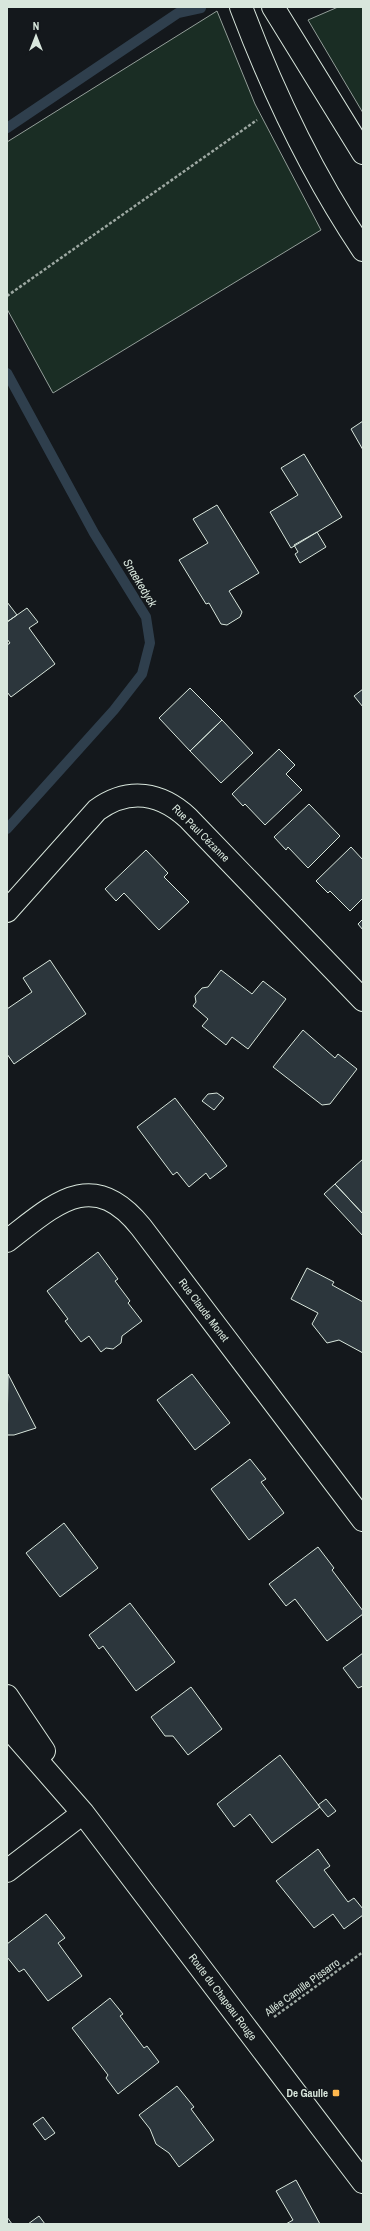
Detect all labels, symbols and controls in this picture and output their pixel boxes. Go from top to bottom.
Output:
north arrow [16,16,56,56]
text: N [33,19,39,33]
water label: Snaekedyck [119,556,161,611]
street label: Rue Paul Cézanne [169,801,233,865]
street label: Rue Claude Monet [176,1276,233,1345]
street label: Route du Chapeau Rouge [186,1951,260,2043]
street label: Allée Camille Pissarro [261,1955,342,2019]
place label: De Gaulle [286,2086,328,2100]
marker: De Gaulle [331,2088,341,2098]

